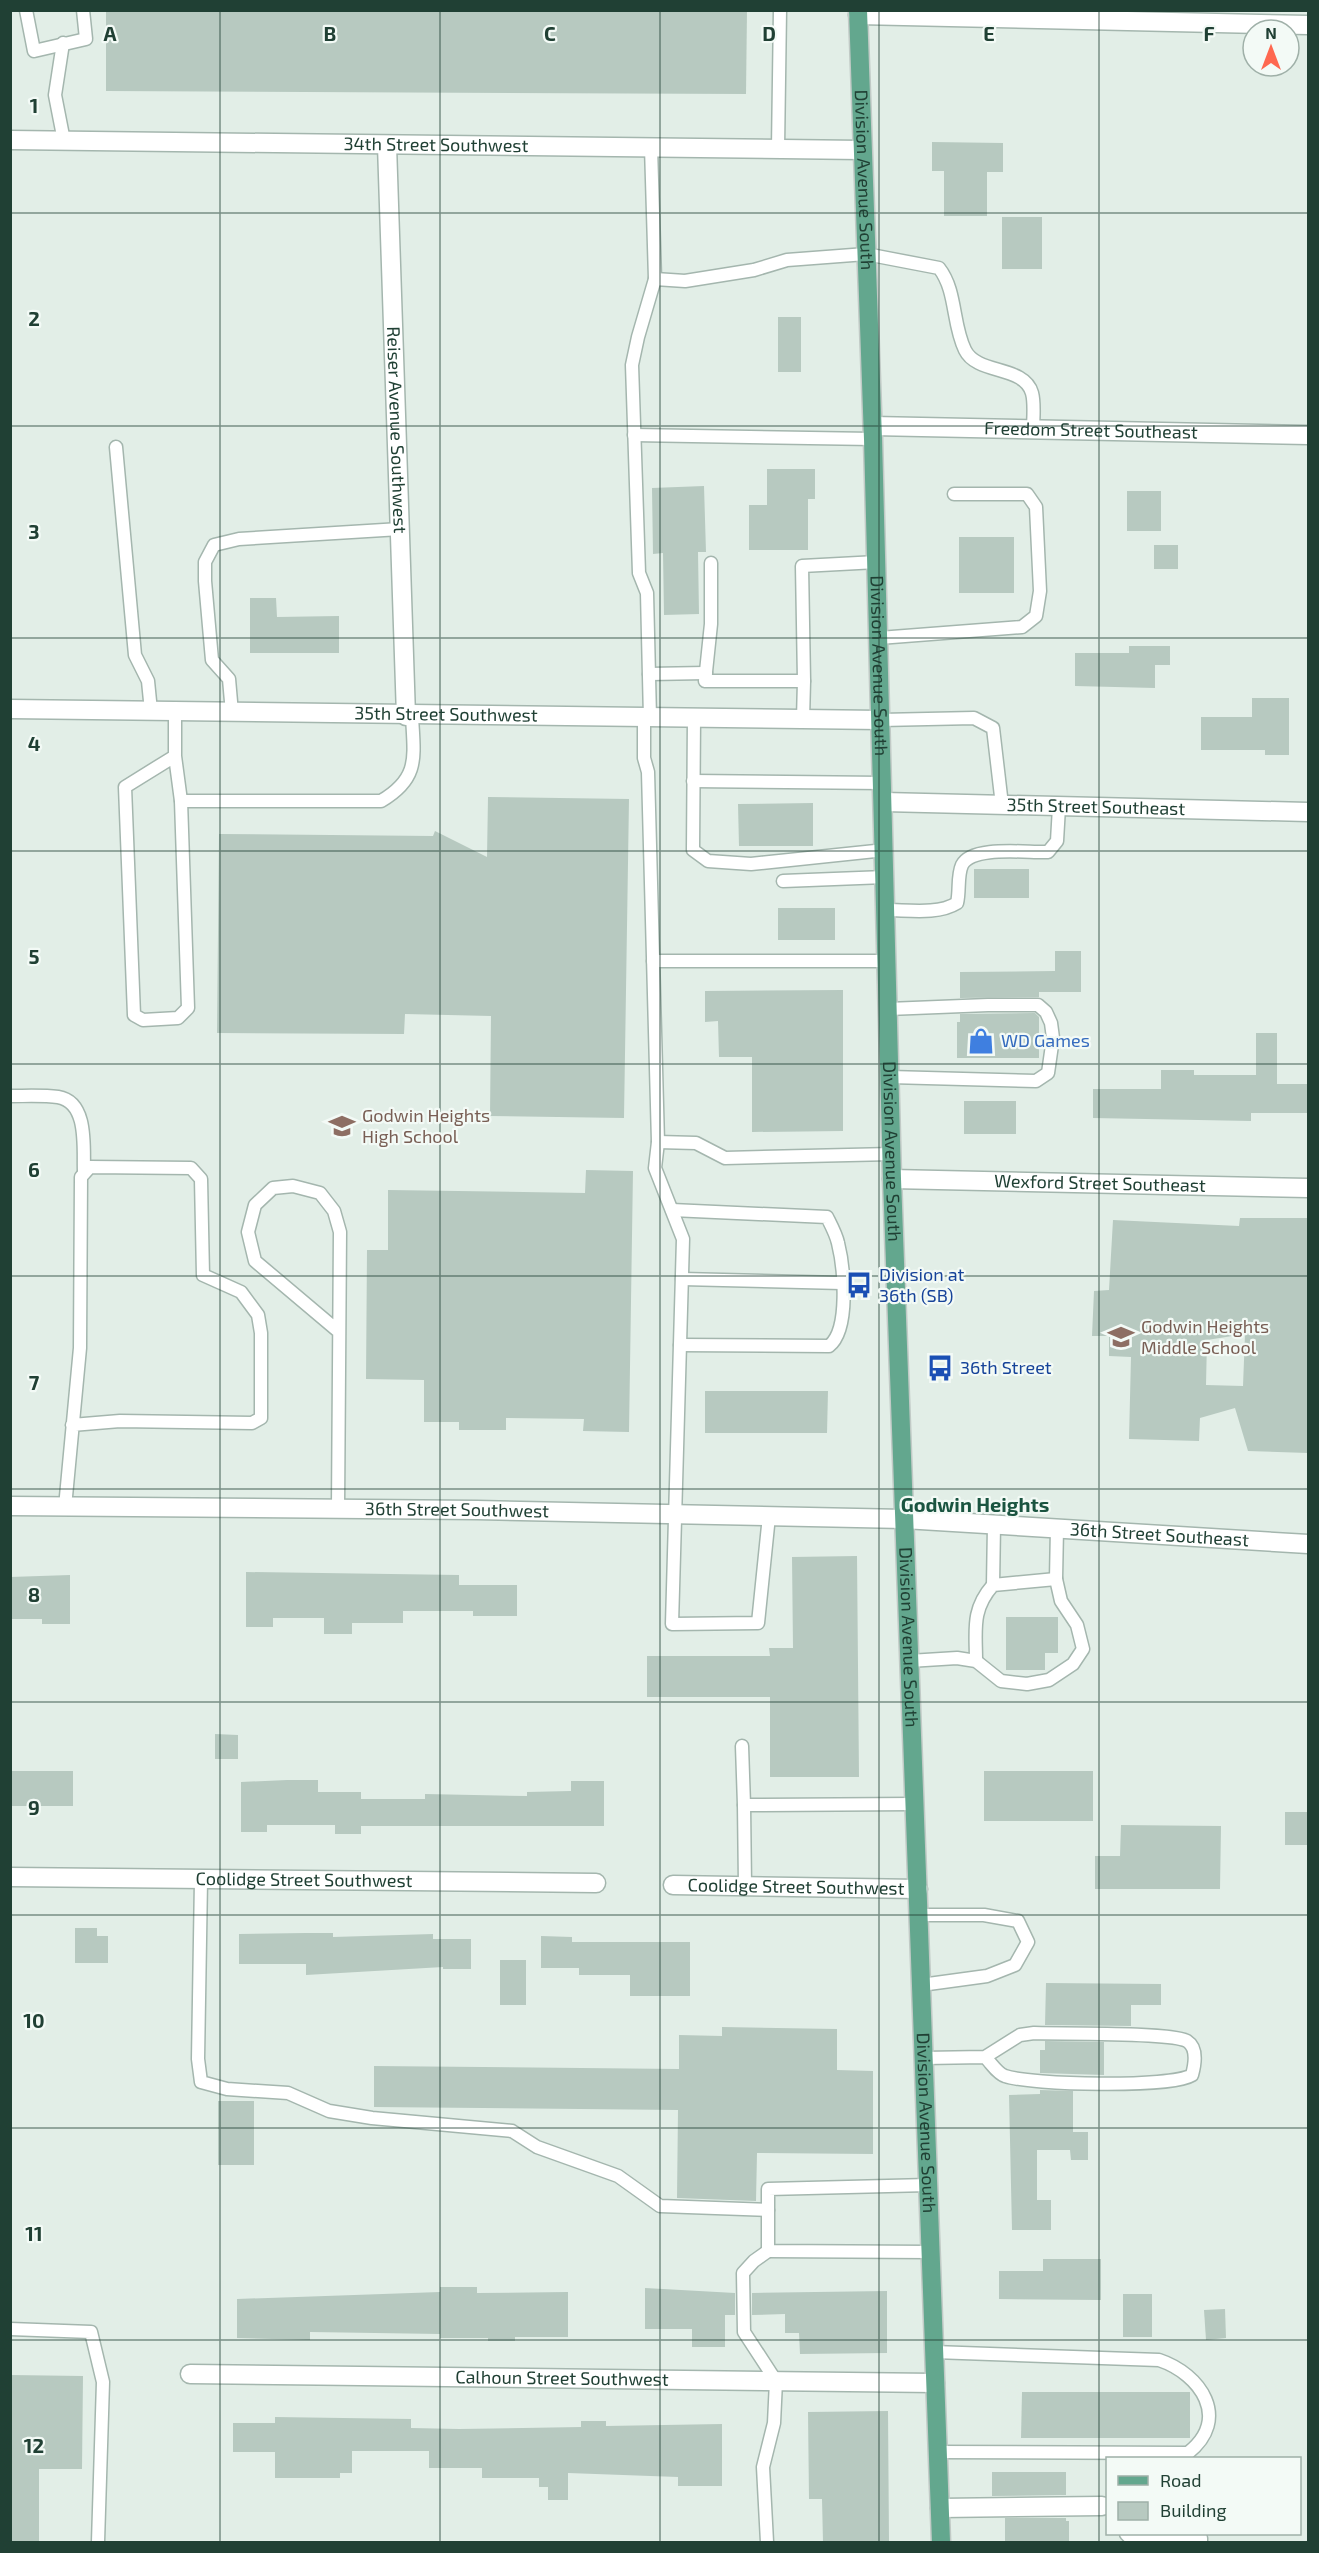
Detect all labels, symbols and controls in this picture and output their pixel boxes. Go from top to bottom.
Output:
north arrow [1241,18,1301,78]
text: A [103,21,117,45]
text: B [324,21,336,45]
text: C [544,21,556,45]
text: D [762,21,776,45]
text: E [983,21,995,45]
text: F [1203,21,1215,45]
text: N [1265,23,1277,42]
street label: Division Avenue South [851,89,879,271]
text: 1 [30,93,38,117]
street label: 34th Street Southwest [343,132,529,156]
text: 2 [28,306,40,330]
street label: Reiser Avenue Southwest [383,326,412,534]
street label: Freedom Street Southeast [984,416,1198,443]
text: 3 [28,519,40,543]
street label: Division Avenue South [867,575,893,756]
street label: 35th Street Southwest [354,701,538,726]
text: 4 [28,731,41,755]
street label: 35th Street Southeast [1006,793,1186,819]
text: 5 [28,944,40,968]
shop icon: WD Games [966,1026,996,1056]
place label: WD Games [1001,1029,1090,1051]
street label: Division Avenue South [879,1061,906,1242]
place label: Godwin Heights High School [362,1104,490,1147]
school or university icon: Godwin Heights High School [327,1111,357,1141]
text: 6 [28,1157,40,1181]
street label: Wexford Street Southeast [994,1169,1206,1196]
place label: Division at 36th (SB) [879,1263,965,1306]
bus stop icon: Division at 36th (SB) [844,1270,874,1300]
place label: Godwin Heights Middle School [1141,1315,1269,1358]
school or university icon: Godwin Heights Middle School [1106,1322,1136,1352]
bus stop icon: 36th Street [925,1353,955,1383]
place label: 36th Street [960,1356,1052,1378]
text: 7 [29,1370,40,1394]
district label: Godwin Heights [901,1492,1049,1516]
street label: 36th Street Southwest [365,1497,549,1522]
street label: 36th Street Southeast [1069,1517,1250,1550]
street label: Division Avenue South [895,1546,924,1728]
text: 8 [28,1582,40,1606]
text: 9 [28,1795,40,1819]
street label: Coolidge Street Southwest [195,1867,413,1891]
street label: Coolidge Street Southwest [687,1873,905,1899]
text: 10 [23,2008,45,2032]
street label: Division Avenue South [913,2032,941,2214]
text: 11 [25,2221,43,2245]
street label: Calhoun Street Southwest [455,2365,669,2390]
text: 12 [24,2433,44,2457]
legend [1106,2457,1301,2535]
text: Road [1160,2469,1201,2491]
text: Building [1160,2499,1227,2521]

